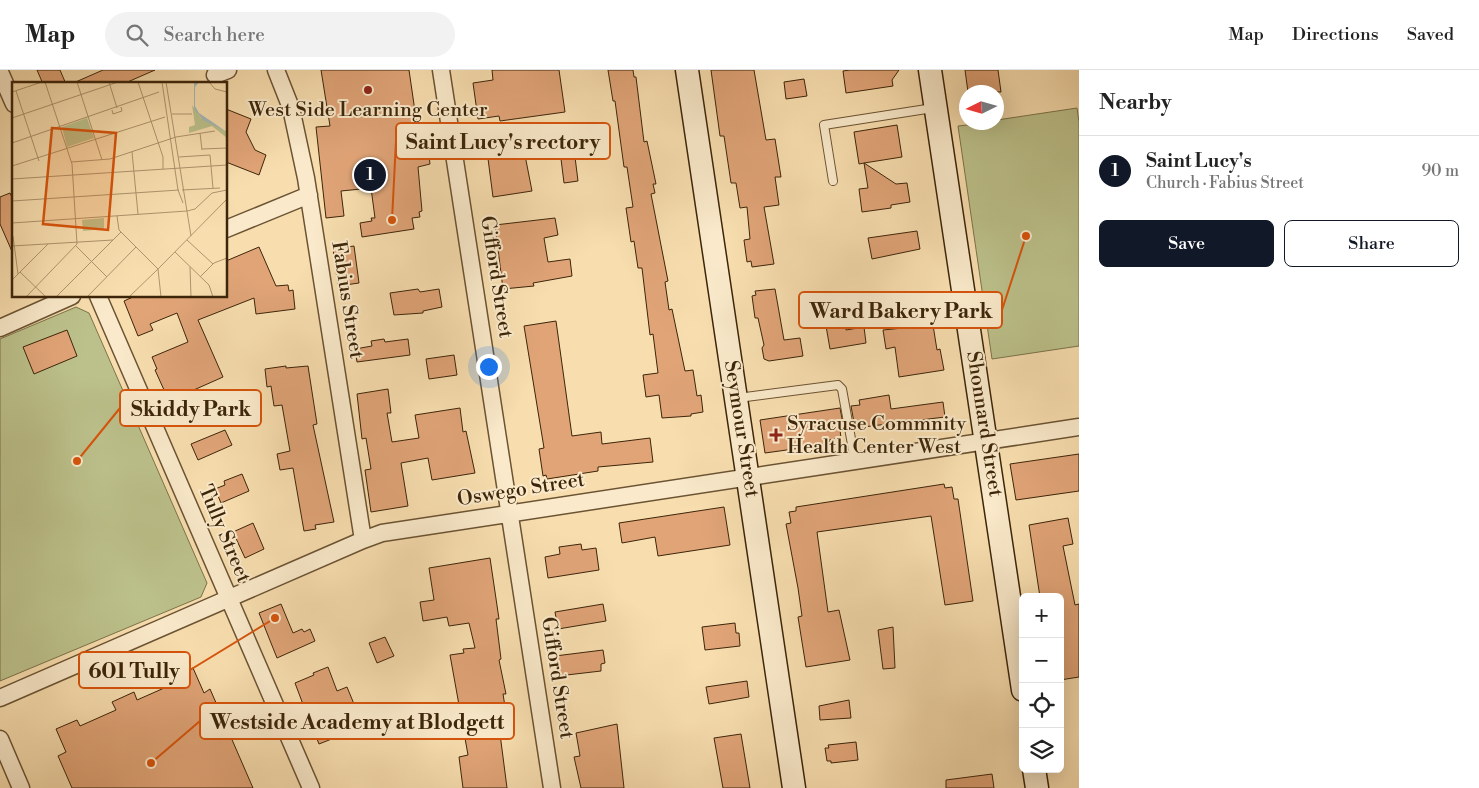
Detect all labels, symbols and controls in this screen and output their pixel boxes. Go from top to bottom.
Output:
search box [105,12,455,57]
text: Map [25,20,75,50]
icon: search [123,21,151,49]
text: Search here [163,23,265,47]
text: Map [1228,23,1264,46]
text: Directions [1292,23,1379,46]
text: Saved [1407,23,1454,46]
inset map [12,82,228,298]
marker: West Side Learning Center [362,84,374,96]
north arrow [959,85,1004,130]
text: Nearby [1099,90,1172,116]
place label: West Side Learning Center [247,98,488,123]
callout: Saint Lucy's rectory [396,123,610,159]
text: Saint Lucy's rectory [406,130,601,156]
text: Saint Lucy's [1146,149,1252,173]
pin: 1 [354,156,386,194]
text: 1 [1111,161,1119,181]
text: 90 m [1421,161,1459,181]
text: Church · Fabius Street [1146,173,1304,193]
street label: Gifford Street [474,214,518,340]
button: Save [1099,220,1274,267]
button: Share [1284,220,1459,267]
street label: Fabius Street [325,239,369,361]
callout: Ward Bakery Park [799,292,1002,328]
text: Ward Bakery Park [809,299,993,325]
street label: Shonnard Street [960,350,1008,498]
your location [476,354,502,380]
street label: Seymour Street [718,359,764,499]
callout: Skiddy Park [120,390,261,426]
text: Skiddy Park [131,397,252,423]
place label: Syracuse Commnity Health Center West [787,412,966,460]
marker: Syracuse Commnity Health Center West [769,428,783,442]
street label: Oswego Street [456,468,586,512]
street label: Tully Street [192,481,256,587]
map controls [1019,593,1064,773]
button: + [1019,593,1064,638]
street label: Gifford Street [535,615,579,741]
button: − [1019,638,1064,683]
callout: 601 Tully [79,652,190,688]
text: 601 Tully [88,659,180,685]
button: locate [1019,683,1064,728]
callout: Westside Academy at Blodgett [200,703,514,739]
text: Westside Academy at Blodgett [209,710,505,736]
button: layers [1019,728,1064,773]

